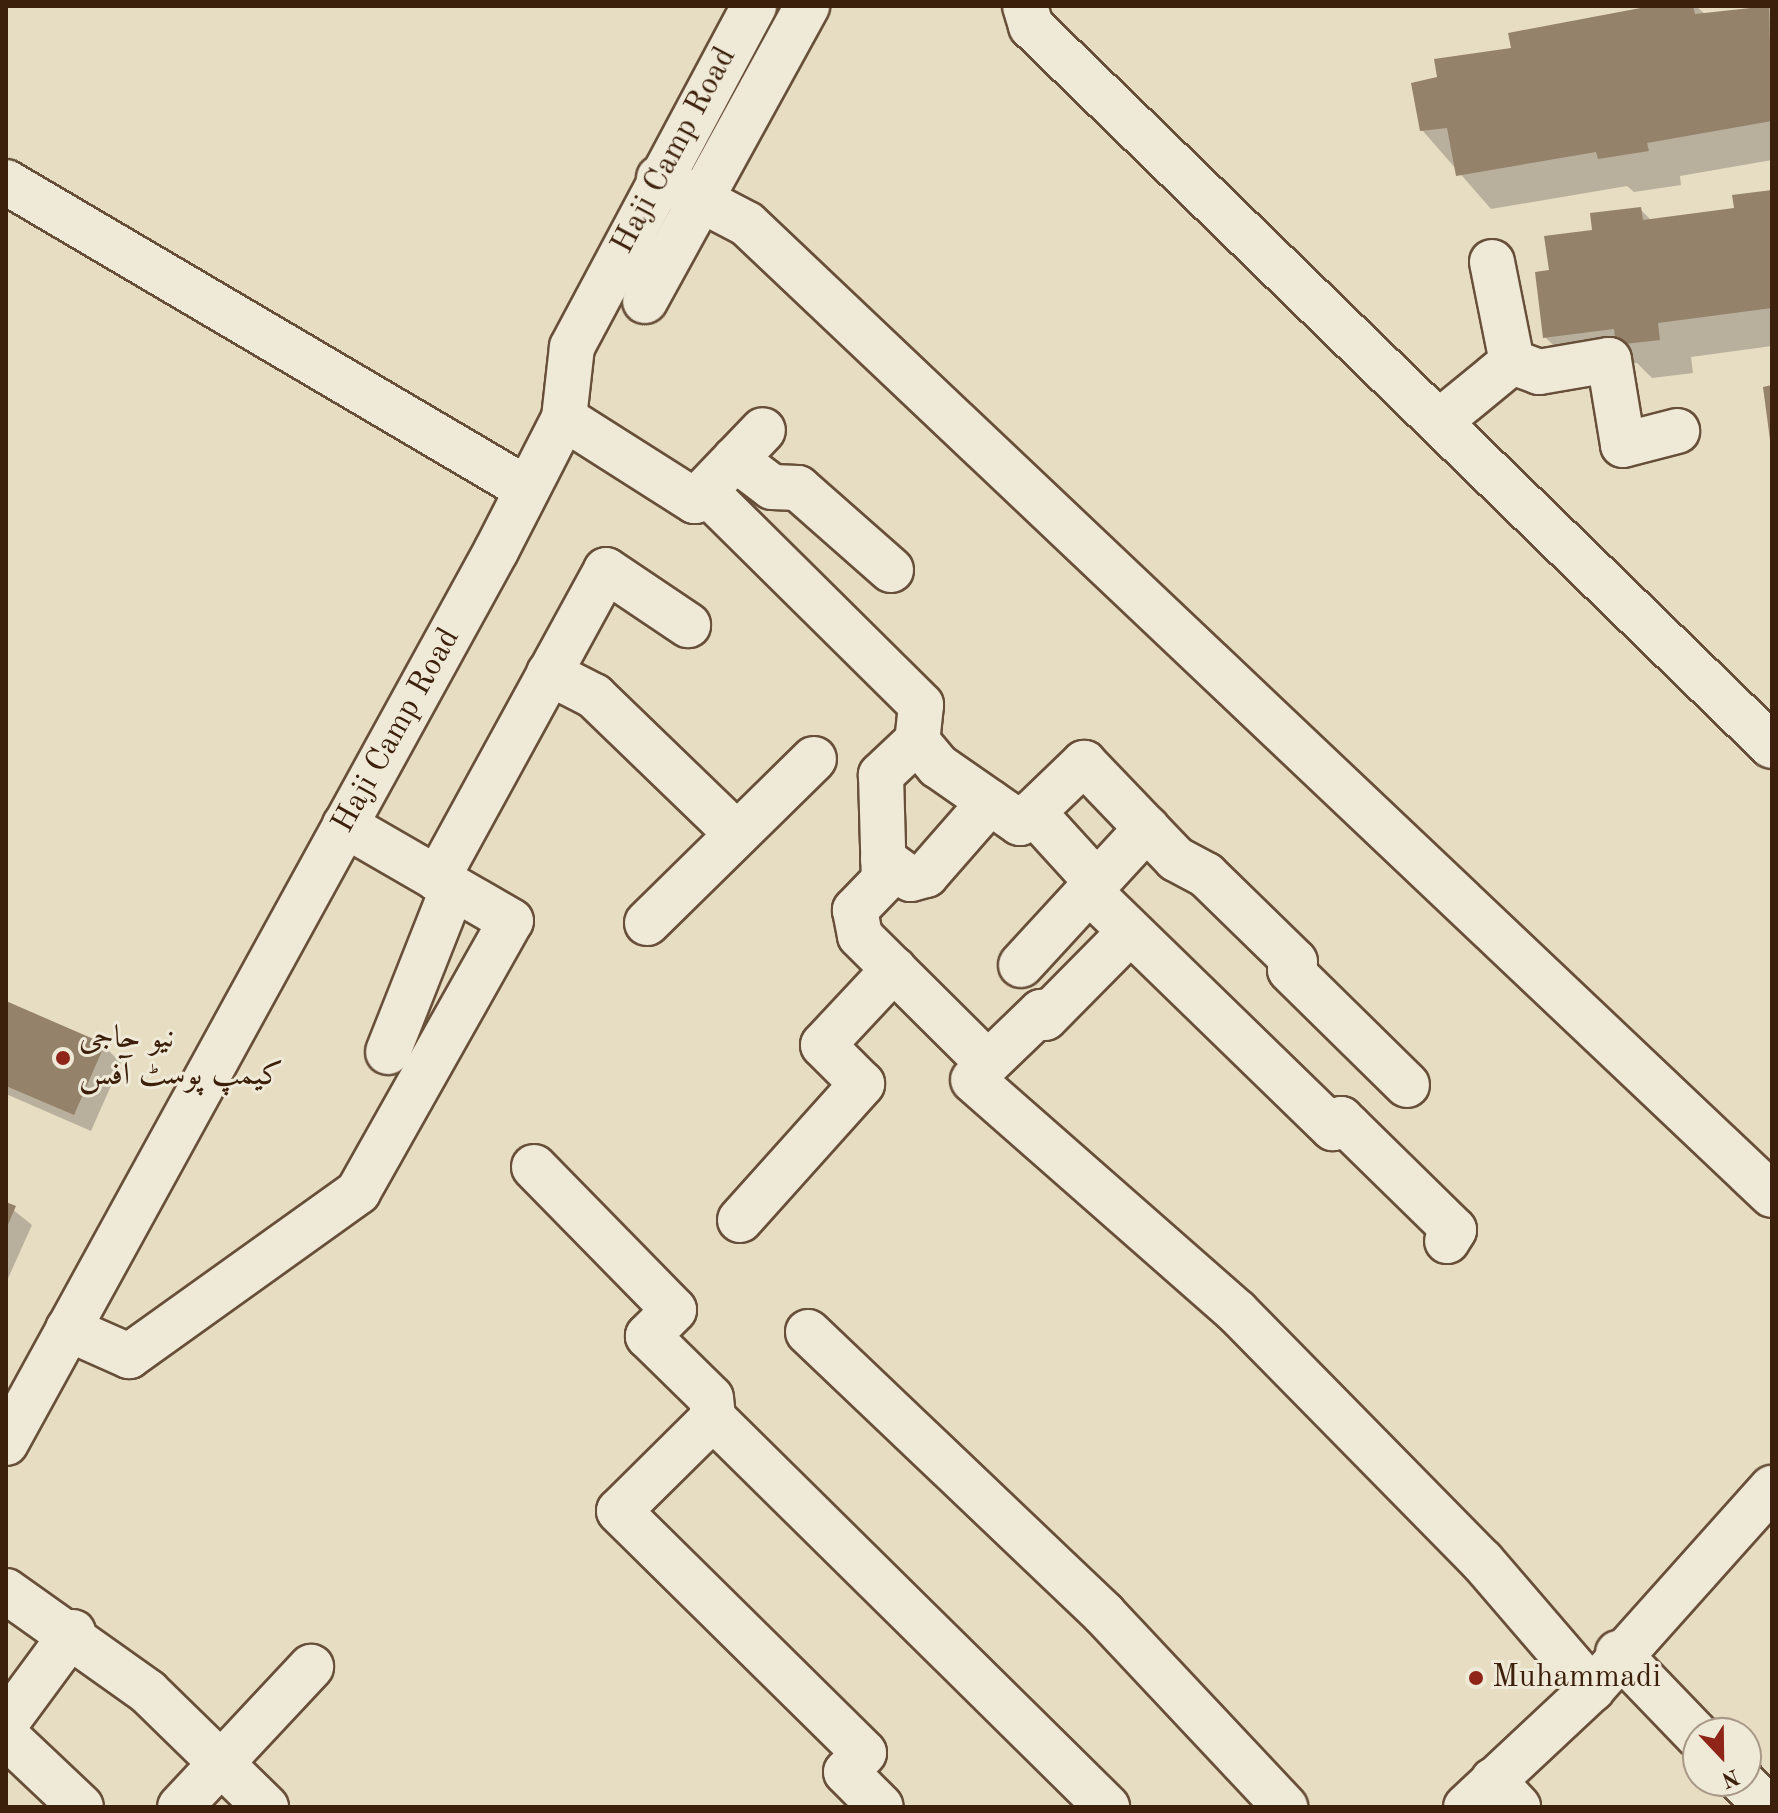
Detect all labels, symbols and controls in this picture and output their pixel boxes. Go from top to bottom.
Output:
street label: Haji Camp Road [604,41,746,261]
street label: Haji Camp Road [325,622,469,840]
place label: نیو حاجی کیمپ پوسٹ آفس [79,1021,283,1096]
marker: نیو حاجی کیمپ پوسٹ آفس [54,1049,72,1067]
place label: Muhammadi [1492,1659,1661,1697]
marker: Muhammadi [1467,1669,1485,1687]
north arrow [1682,1717,1762,1797]
text: N [1718,1764,1742,1791]

